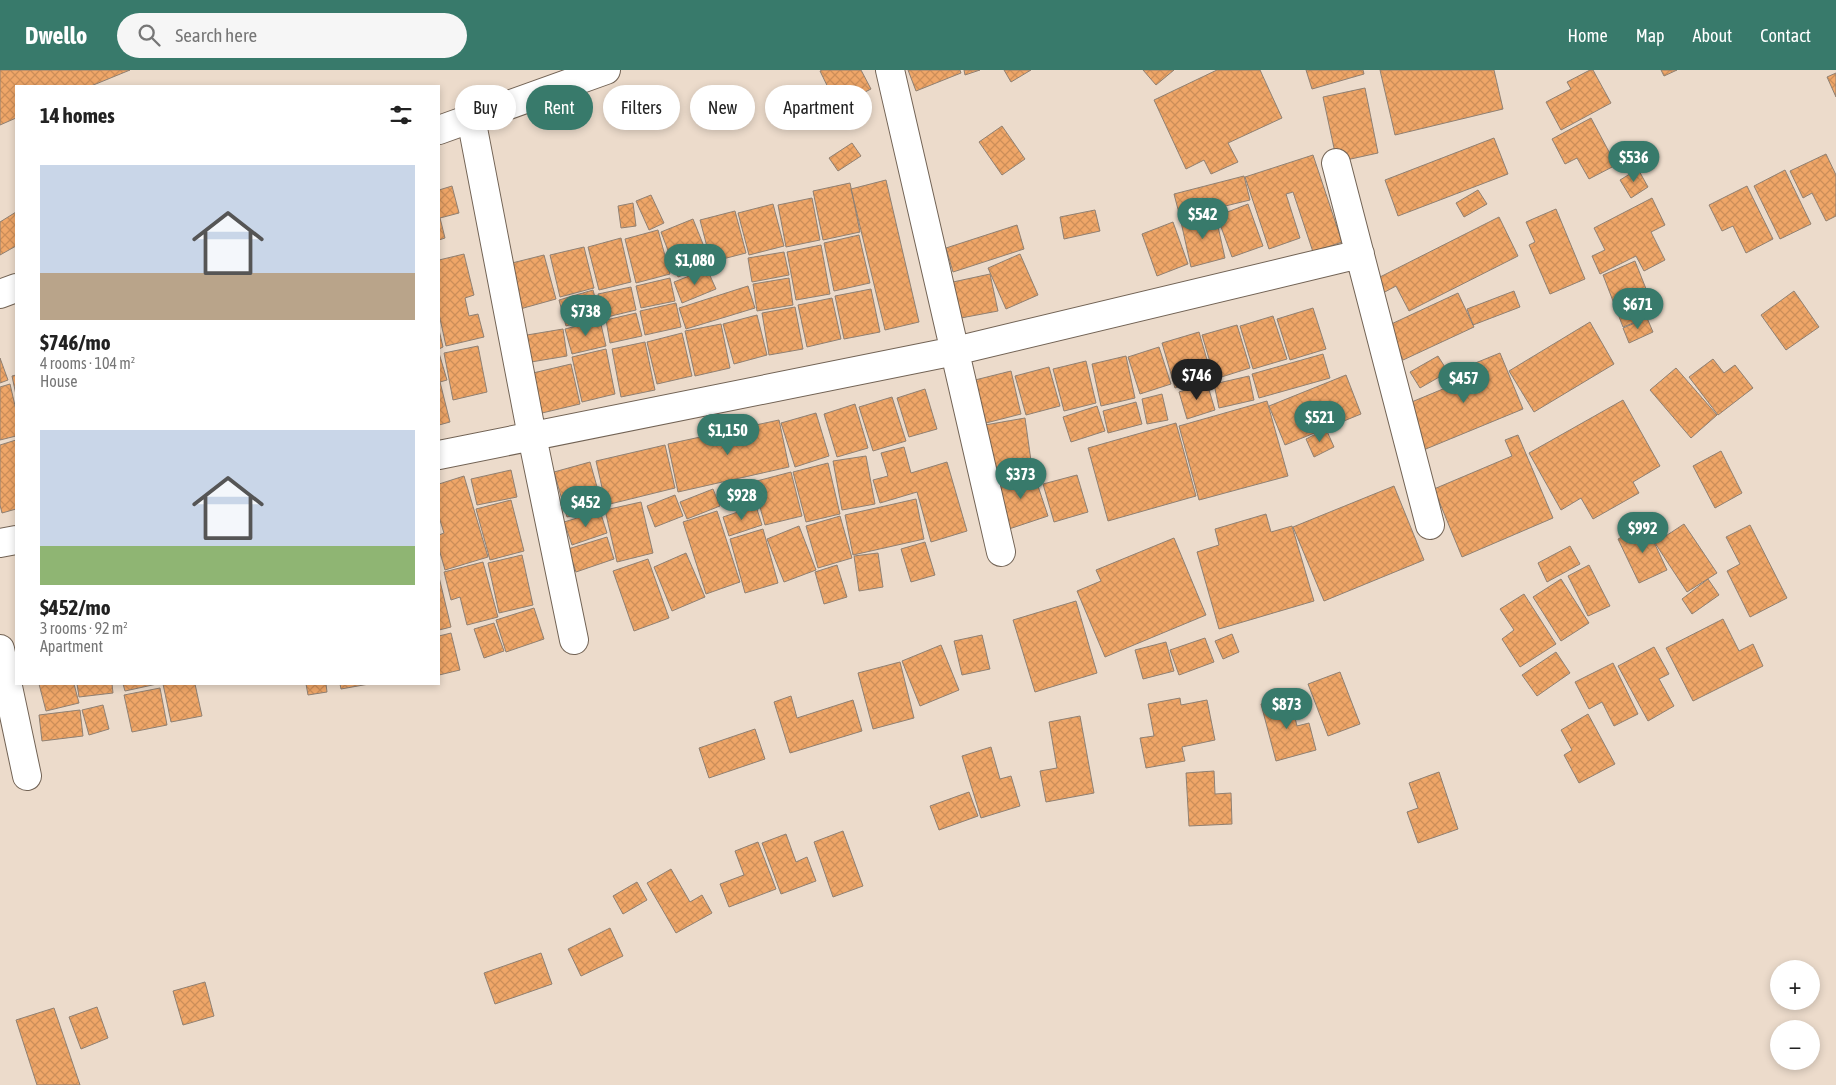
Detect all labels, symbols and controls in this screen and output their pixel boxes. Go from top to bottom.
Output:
search box [117,13,467,58]
icon: search [135,21,163,49]
text: Dwello [25,22,87,49]
text: Search here [175,24,257,46]
text: Home [1568,25,1608,46]
text: Map [1636,25,1665,46]
text: About [1693,25,1732,46]
text: Contact [1760,25,1811,46]
chip: Buy [455,85,516,130]
chip: Rent [526,85,593,130]
chip: Filters [603,85,680,130]
chip: New [690,85,755,130]
chip: Apartment [765,85,872,130]
icon: filters [387,101,415,129]
text: 14 homes [40,103,115,127]
pin: $536 [1604,140,1664,183]
text: $536 [1619,148,1649,166]
icon: home [183,198,273,288]
pin: $542 [1173,198,1233,240]
text: $542 [1188,205,1218,223]
pin: $1,080 [654,244,736,286]
text: $1,080 [675,251,715,269]
pin: $671 [1608,288,1668,330]
pin: $738 [556,294,616,337]
text: $671 [1623,295,1653,313]
text: $738 [571,302,601,320]
text: $746/mo [40,330,111,354]
text: 4 rooms · 104 m² [40,354,135,372]
pin: $746 [1167,358,1227,401]
pin: $457 [1434,362,1494,404]
text: $746 [1182,366,1212,384]
text: $457 [1449,369,1479,387]
text: House [40,372,77,390]
pin: $521 [1290,400,1350,443]
text: $521 [1305,408,1335,426]
pin: $1,150 [687,414,769,456]
text: $1,150 [708,421,748,439]
pin: $373 [991,458,1051,500]
icon: home [183,463,273,553]
text: $373 [1006,465,1036,483]
pin: $928 [712,478,772,521]
pin: $452 [556,486,616,528]
text: $928 [727,486,757,504]
text: $452 [571,493,601,511]
pin: $992 [1613,512,1673,554]
text: $992 [1628,519,1658,537]
text: $452/mo [40,595,111,619]
text: 3 rooms · 92 m² [40,619,128,637]
text: Apartment [40,637,103,655]
pin: $873 [1257,688,1317,730]
text: $873 [1272,695,1302,713]
map controls [1770,960,1820,1070]
button: + [1770,960,1820,1010]
button: − [1770,1020,1820,1070]

